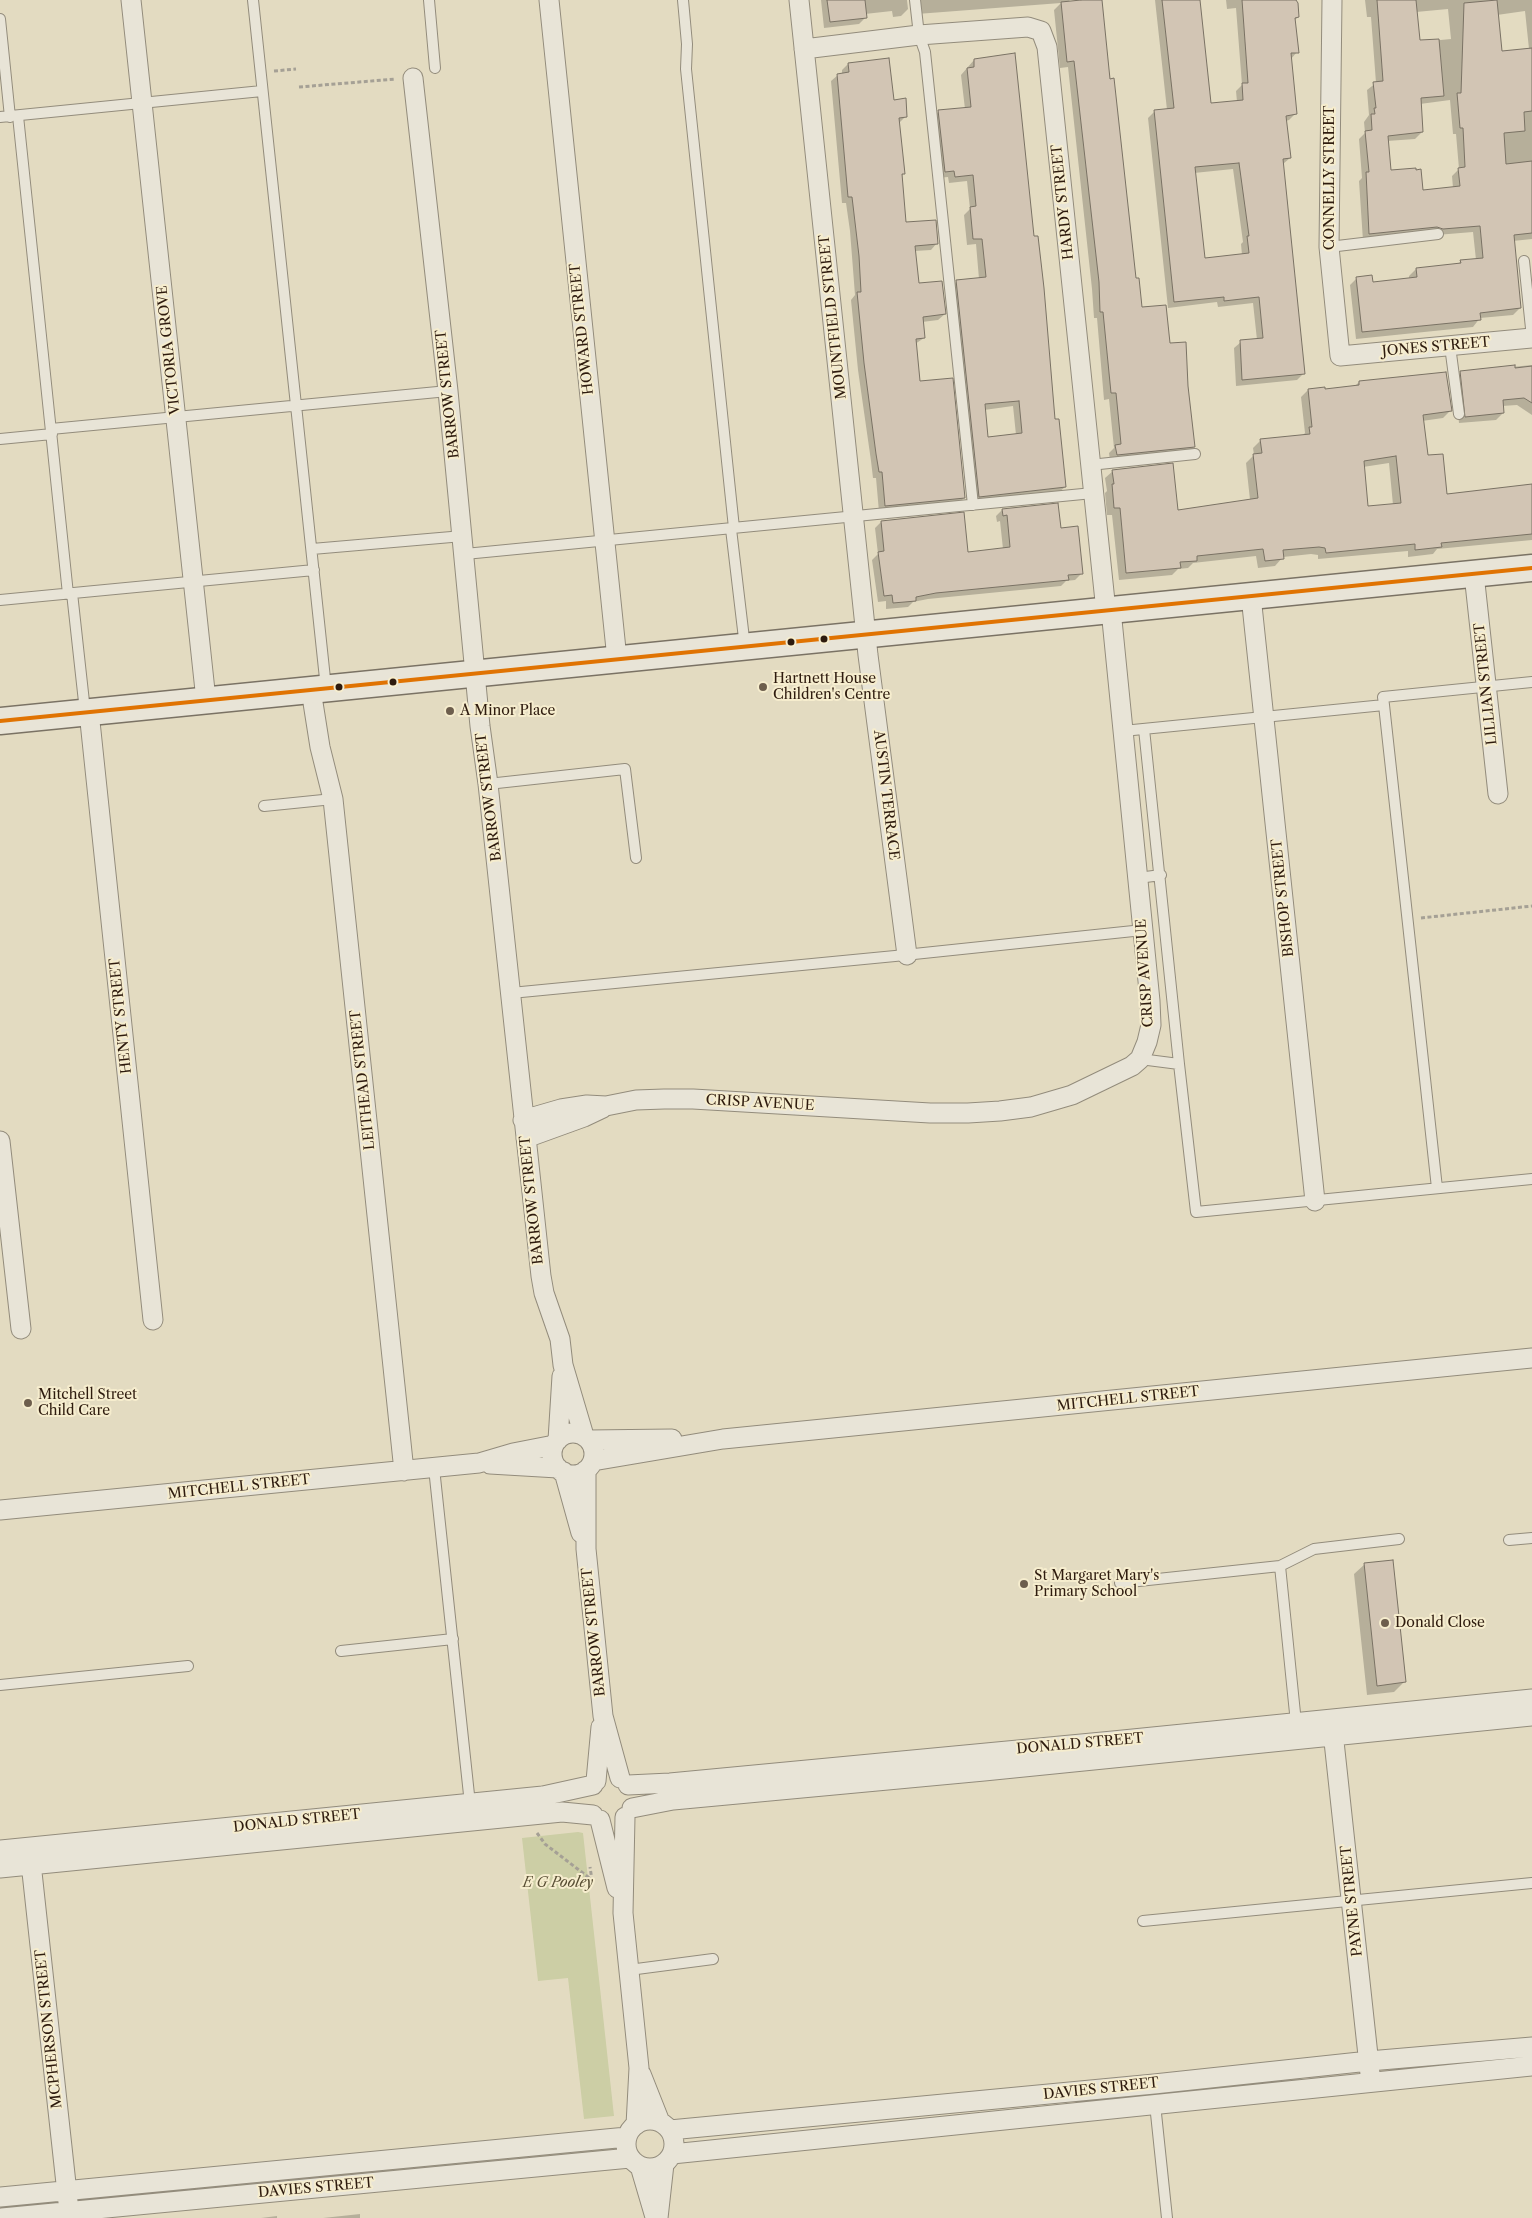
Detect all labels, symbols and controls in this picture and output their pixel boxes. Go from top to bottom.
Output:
street label: CONNELLY STREET [1322,106,1338,250]
street label: HARDY STREET [1049,144,1077,260]
street label: MOUNTFIELD STREET [816,234,850,400]
street label: HOWARD STREET [567,263,597,395]
street label: VICTORIA GROVE [154,285,184,415]
street label: BARROW STREET [433,329,463,459]
street label: JONES STREET [1381,334,1491,360]
street label: LILLIAN STREET [1471,622,1501,746]
unlabelled marker [819,634,829,644]
unlabelled marker [786,637,796,647]
place label: Hartnett House Children's Centre [773,671,890,704]
unlabelled marker [388,677,398,687]
marker: Hartnett House Children's Centre [757,681,769,693]
unlabelled marker [334,682,344,692]
place label: A Minor Place [460,703,555,719]
marker: A Minor Place [444,705,456,717]
street label: AUSTIN TERRACE [870,729,902,861]
street label: BARROW STREET [473,732,505,862]
street label: BISHOP STREET [1268,838,1298,958]
street label: CRISP AVENUE [1133,918,1157,1028]
street label: HENTY STREET [107,957,135,1075]
street label: LEITHEAD STREET [347,1009,379,1151]
street label: CRISP AVENUE [705,1092,815,1114]
street label: BARROW STREET [517,1135,547,1265]
street label: MITCHELL STREET [1056,1383,1200,1415]
place label: Mitchell Street Child Care [38,1387,137,1420]
marker: Mitchell Street Child Care [22,1397,34,1409]
street label: MITCHELL STREET [167,1471,311,1503]
street label: BARROW STREET [579,1567,609,1697]
place label: St Margaret Mary's Primary School [1034,1568,1159,1600]
marker: St Margaret Mary's Primary School [1018,1578,1030,1590]
place label: Donald Close [1395,1615,1485,1631]
marker: Donald Close [1379,1617,1391,1629]
street label: DONALD STREET [1016,1730,1144,1758]
street label: DONALD STREET [233,1806,361,1836]
street label: PAYNE STREET [1338,1845,1366,1957]
park label: E G Pooley [523,1875,593,1891]
street label: MCPHERSON STREET [32,1949,66,2109]
street label: DAVIES STREET [1042,2075,1160,2103]
street label: DAVIES STREET [257,2175,375,2201]

